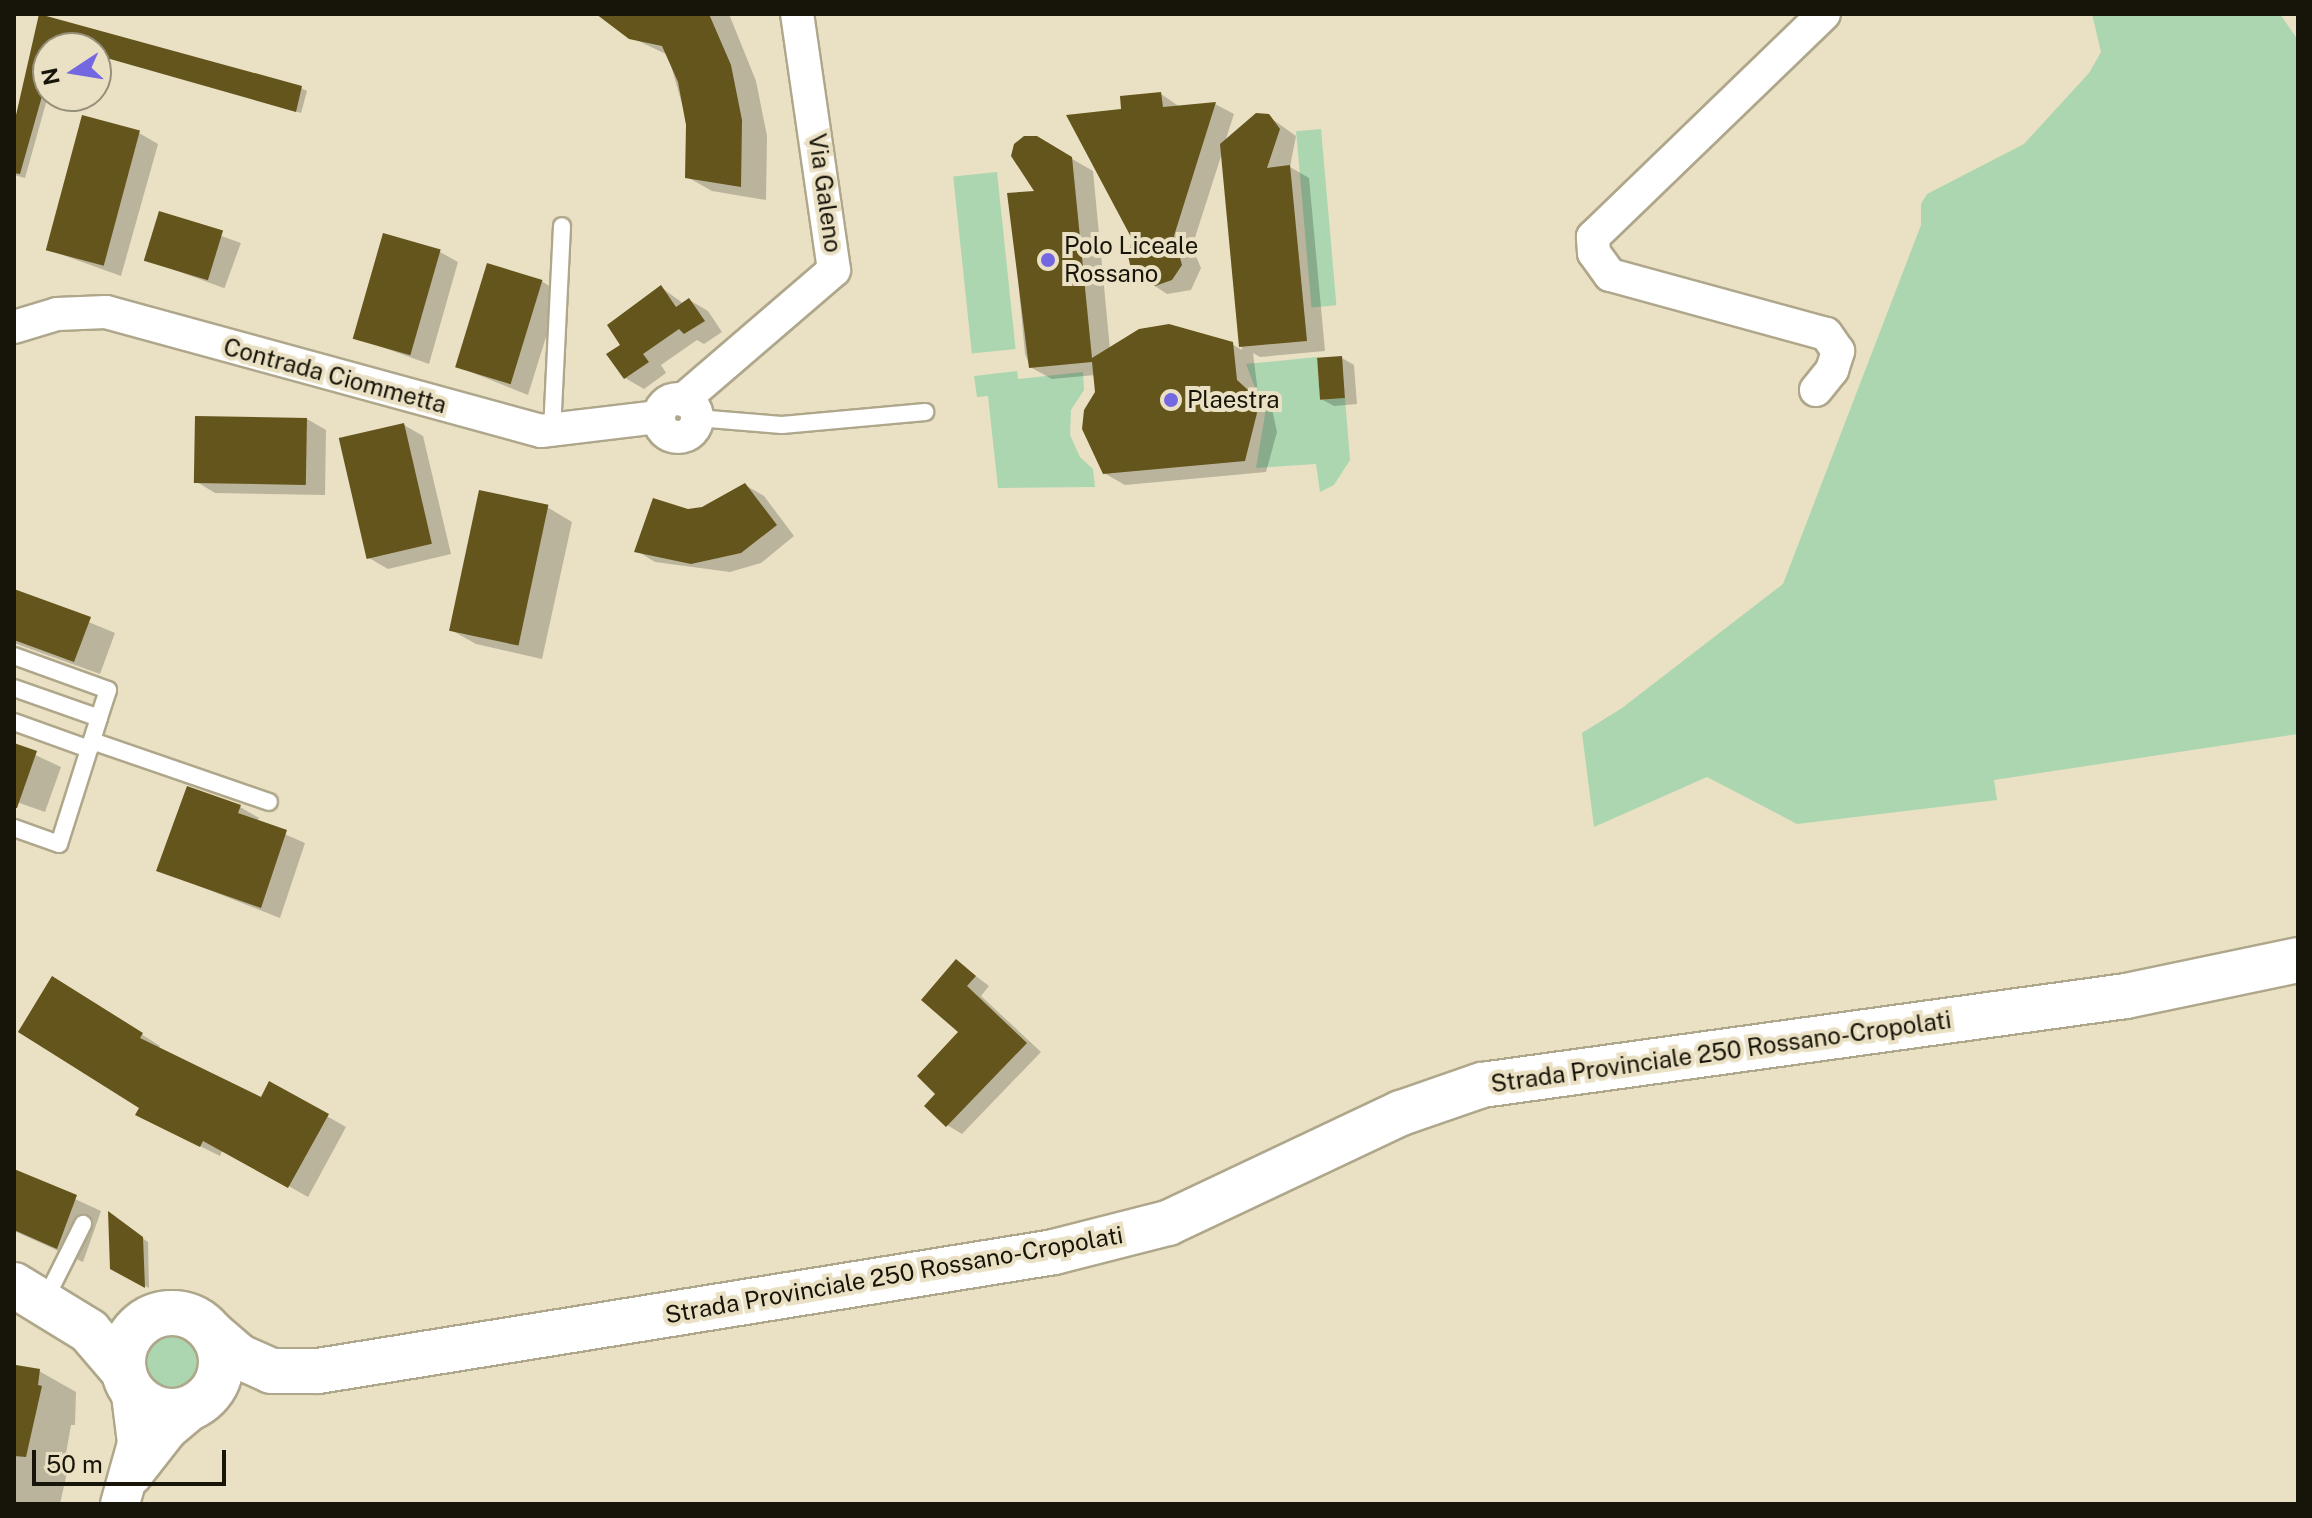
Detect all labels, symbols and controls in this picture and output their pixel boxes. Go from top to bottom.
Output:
north arrow [32,32,112,112]
text: N [36,65,65,88]
street label: Via Galeno [802,132,848,254]
place label: Polo Liceale Rossano [1064,232,1198,288]
marker: Polo Liceale Rossano [1039,251,1057,269]
street label: Contrada Ciommetta [220,332,450,420]
place label: Plaestra [1187,386,1280,414]
marker: Plaestra [1162,391,1180,409]
street label: Strada Provinciale 250 Rossano-Cropolati [1489,1005,1953,1099]
street label: Strada Provinciale 250 Rossano-Cropolati [663,1220,1125,1330]
scale bar [36,1434,230,1484]
text: 50 m [46,1450,103,1478]

